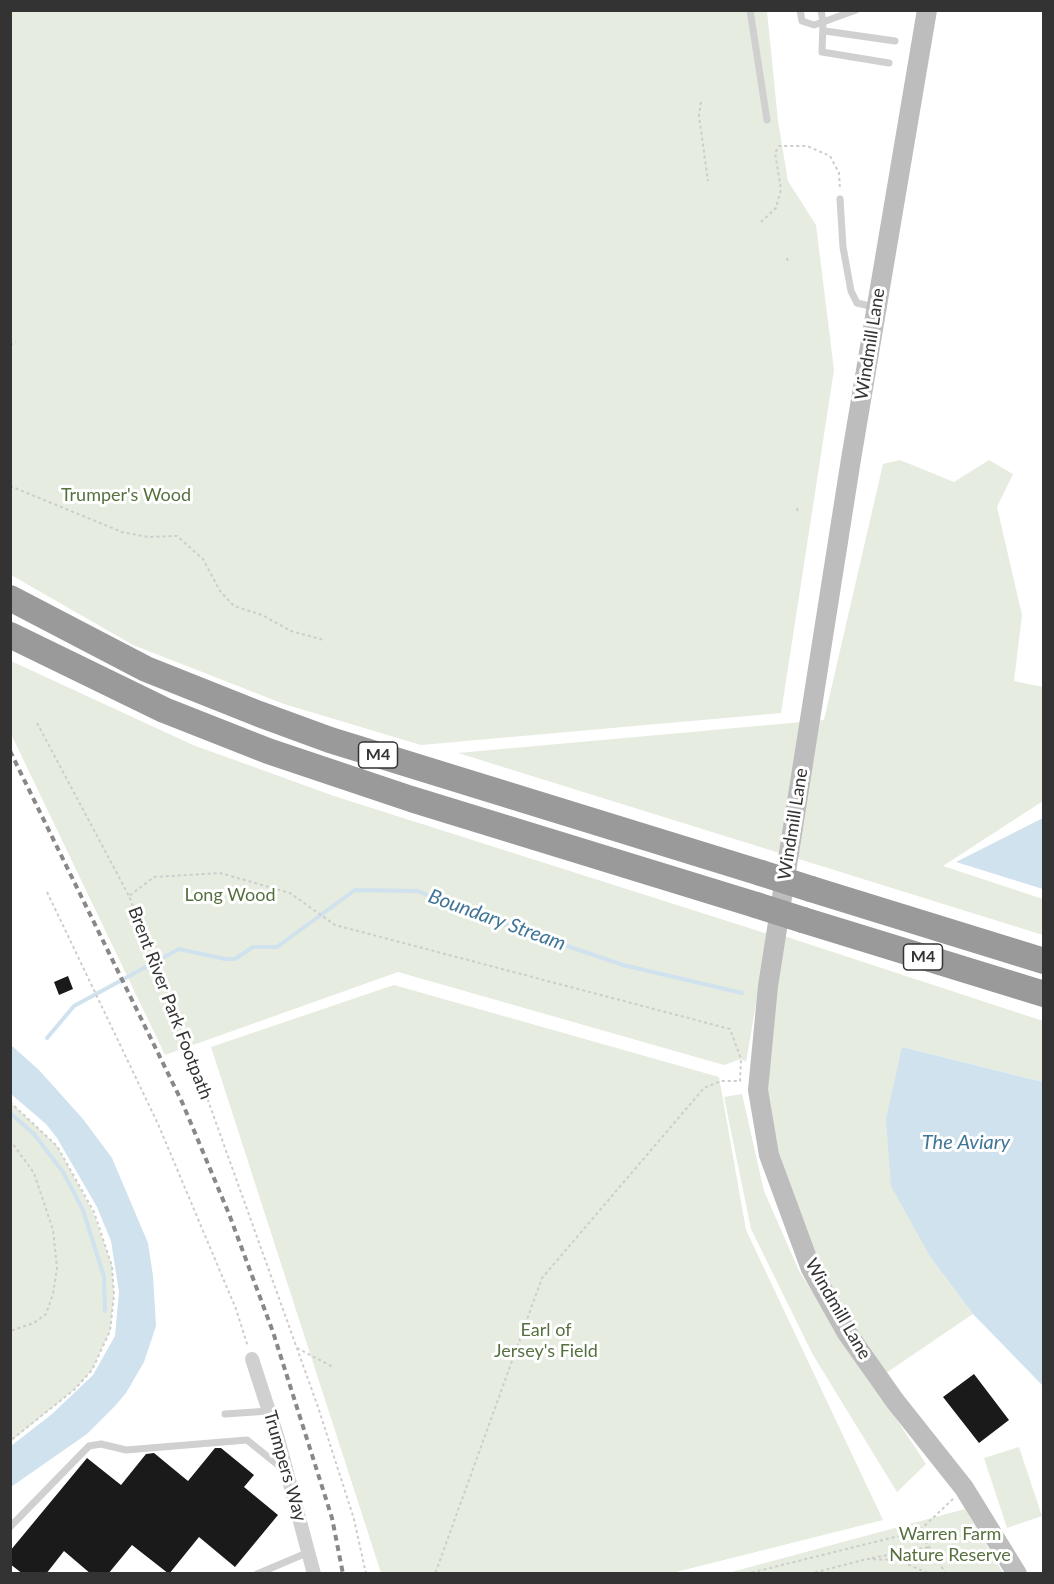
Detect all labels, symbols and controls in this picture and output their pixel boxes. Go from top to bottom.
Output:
street label: Windmill Lane [850,287,890,401]
park label: Trumper's Wood [61,484,191,506]
road number: M4 [358,742,398,768]
street label: Windmill Lane [773,767,813,881]
park label: Long Wood [185,884,275,906]
water label: Boundary Stream [425,884,569,956]
street label: Brent River Park Footpath [123,904,217,1102]
road number: M4 [904,944,942,970]
water label: The Aviary [922,1131,1010,1155]
street label: Windmill Lane [800,1255,876,1363]
park label: Earl of Jersey's Field [494,1319,598,1362]
street label: Trumpers Way [259,1408,311,1524]
park label: Warren Farm Nature Reserve [889,1523,1011,1565]

